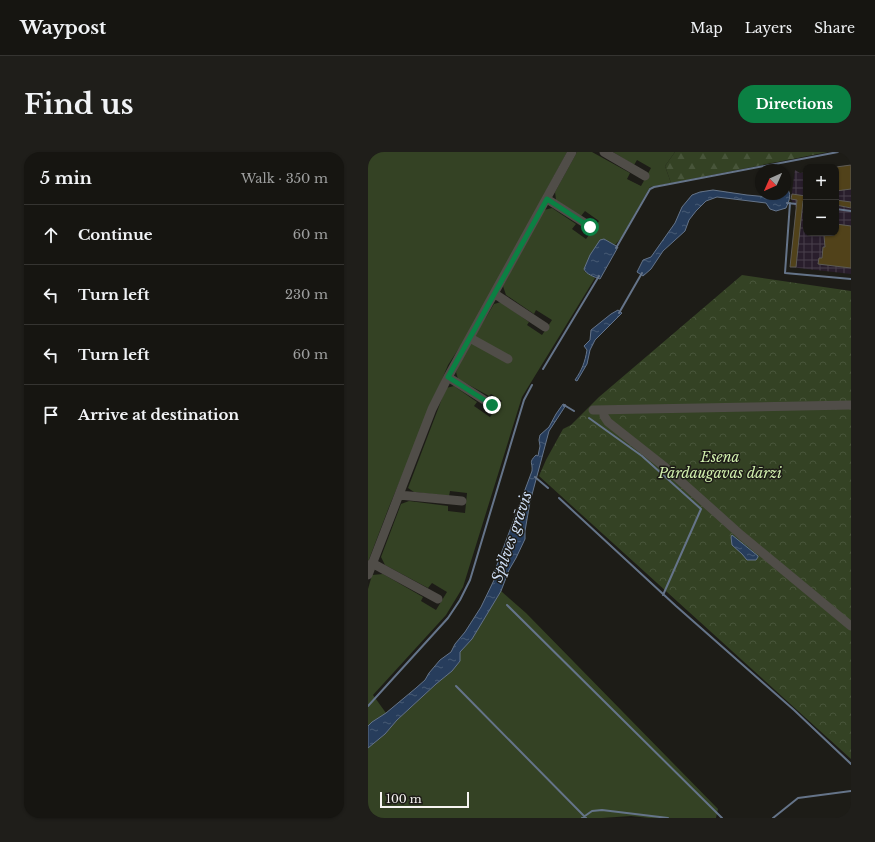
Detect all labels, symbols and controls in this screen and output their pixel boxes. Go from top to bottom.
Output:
text: Waypost [20,16,106,39]
text: Map [690,19,723,37]
text: Layers [745,19,792,37]
text: Share [814,19,855,37]
button: Directions [738,85,851,123]
text: Find us [24,87,134,122]
north arrow [755,164,791,200]
map controls [803,164,839,236]
button: + [803,164,839,200]
text: 5 min [40,168,92,189]
text: Walk · 350 m [241,170,328,187]
button: − [803,200,839,236]
route start [581,218,599,236]
icon: ahead [40,224,62,246]
text: Continue [78,225,153,244]
text: 60 m [293,226,328,243]
icon: left [40,284,62,306]
text: Turn left [78,285,149,304]
text: 230 m [285,286,328,303]
icon: left [40,344,62,366]
text: Turn left [78,345,149,364]
text: 60 m [293,346,328,363]
route end [483,396,501,414]
icon: arrive [40,404,62,426]
text: Arrive at destination [78,405,239,424]
park label: Esena Pārdaugavas dārzi [657,448,782,482]
water label: Spilves grāvis [487,489,536,585]
scale bar [380,790,469,809]
text: 100 m [386,792,422,806]

